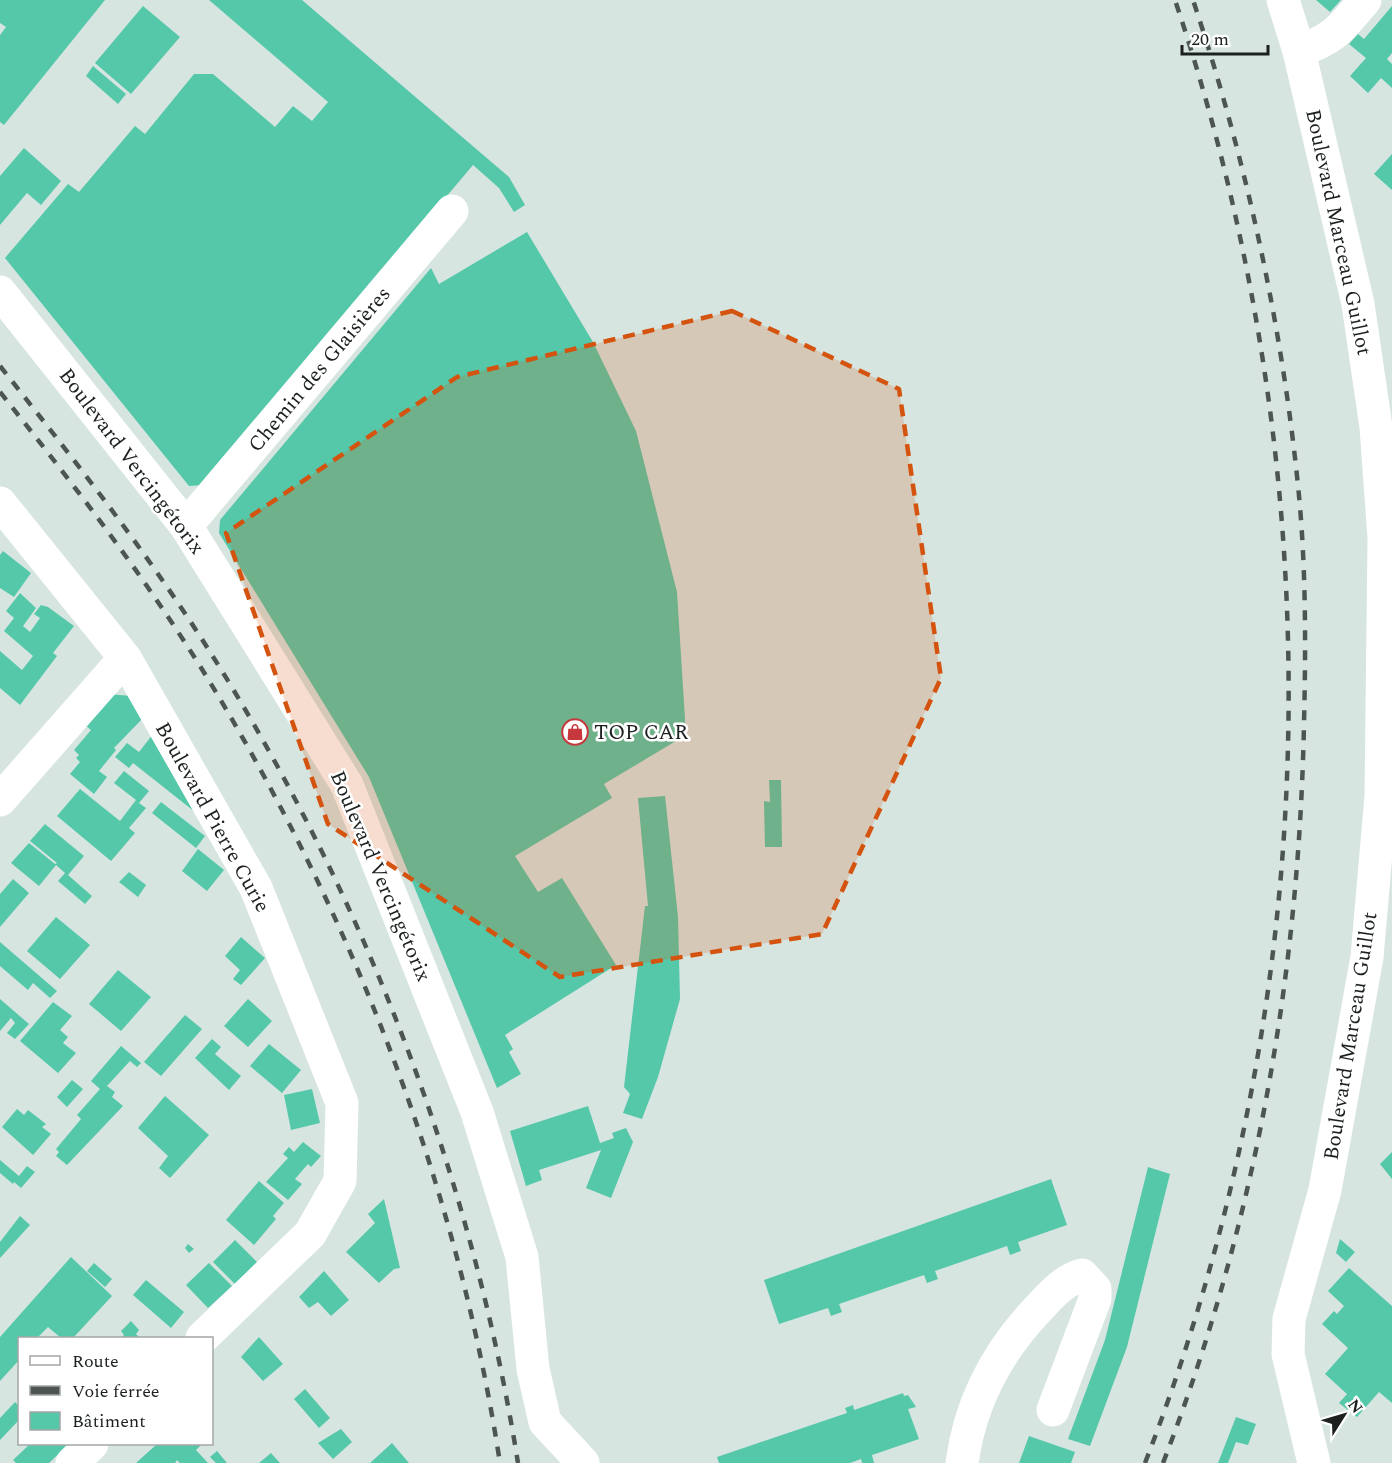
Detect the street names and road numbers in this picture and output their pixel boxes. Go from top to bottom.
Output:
street label: Boulevard Marceau Guillot [1296,106,1380,358]
street label: Chemin des Glaisières [241,280,399,460]
street label: Boulevard Vercingétorix [50,362,212,562]
street label: Boulevard Pierre Curie [146,716,278,919]
street label: Boulevard Vercingétorix [321,766,439,987]
street label: Boulevard Marceau Guillot [1316,910,1386,1163]

